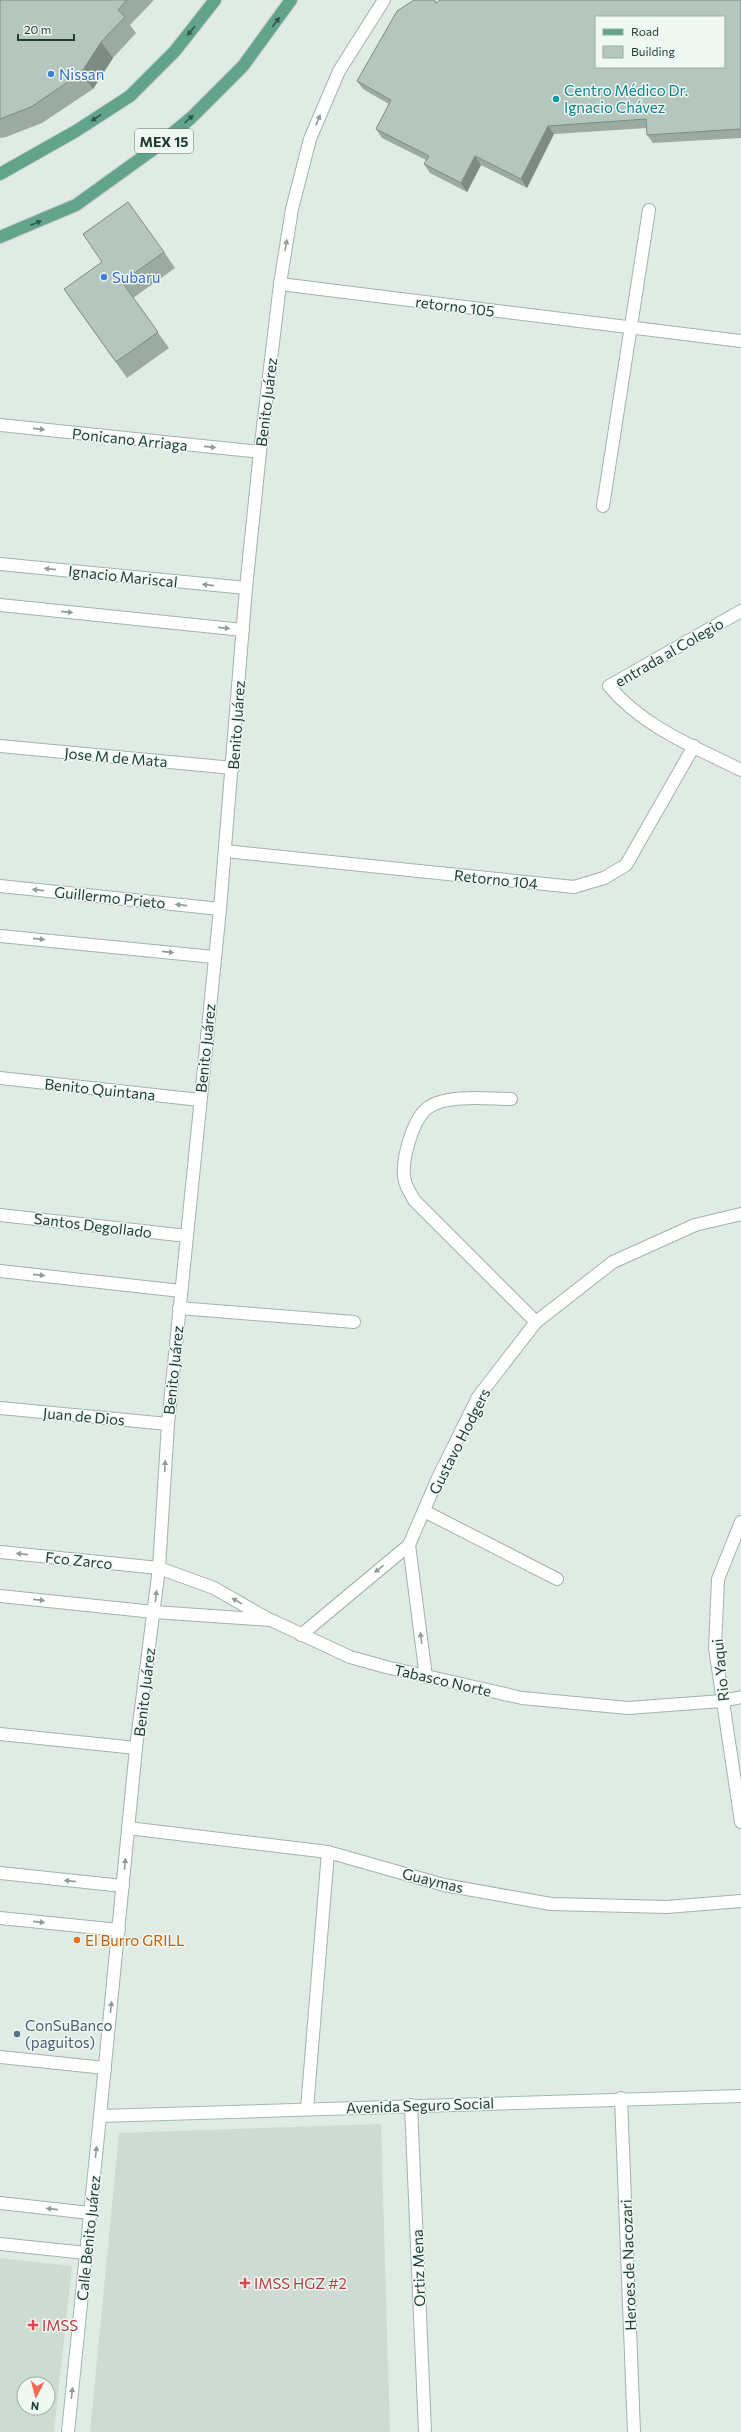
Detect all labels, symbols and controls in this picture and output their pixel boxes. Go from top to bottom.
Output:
scale bar [18,16,74,42]
legend [595,16,725,68]
one-way arrow [272,17,280,28]
text: 20 m [24,22,51,36]
text: Road [631,24,659,38]
one-way arrow [187,26,196,37]
text: Building [631,44,675,58]
place label: Nissan [59,65,104,83]
marker: Nissan [46,69,56,79]
place label: Centro Médico Dr. Ignacio Chávez [564,81,688,116]
marker: Centro Médico Dr. Ignacio Chávez [551,94,561,104]
one-way arrow [91,114,101,122]
one-way arrow [184,114,194,124]
one-way arrow [315,114,321,125]
road number: MEX 15 [135,129,193,153]
one-way arrow [31,220,42,226]
one-way arrow [283,239,289,251]
place label: Subaru [112,268,160,286]
marker: Subaru [99,272,109,282]
street label: retorno 105 [414,292,496,320]
street label: Benito Juárez [252,356,280,448]
street label: Ponicano Arriaga [71,424,189,454]
one-way arrow [33,426,45,432]
one-way arrow [204,444,216,450]
street label: Ignacio Mariscal [68,561,178,591]
one-way arrow [44,566,56,572]
one-way arrow [202,581,214,588]
one-way arrow [61,609,73,616]
street label: entrada al Colegio [612,614,726,690]
one-way arrow [218,625,230,632]
street label: Benito Juárez [224,680,248,770]
street label: Jose M de Mata [64,744,168,770]
street label: Retorno 104 [453,866,539,892]
street label: Guillermo Prieto [53,882,167,912]
one-way arrow [32,886,44,893]
one-way arrow [175,901,187,908]
one-way arrow [33,936,45,943]
one-way arrow [162,949,174,956]
street label: Benito Juárez [191,1003,219,1093]
street label: Benito Quintana [44,1074,156,1104]
street label: Santos Degollado [33,1209,153,1241]
one-way arrow [33,1272,45,1278]
street label: Benito Juárez [159,1325,187,1415]
street label: Gustavo Hodgers [425,1385,494,1497]
street label: Juan de Dios [42,1403,126,1429]
one-way arrow [162,1460,169,1472]
street label: Fco Zarco [44,1548,114,1572]
one-way arrow [16,1551,28,1557]
one-way arrow [374,1565,385,1574]
one-way arrow [152,1590,159,1602]
one-way arrow [33,1597,45,1603]
one-way arrow [231,1597,243,1604]
one-way arrow [418,1632,424,1644]
street label: Rio Yaqui [708,1638,732,1702]
street label: Benito Juárez [130,1646,158,1738]
street label: Tabasco Norte [393,1660,493,1700]
one-way arrow [122,1858,128,1870]
street label: Guaymas [400,1864,466,1896]
one-way arrow [64,1877,76,1884]
one-way arrow [33,1918,45,1925]
place label: El Burro GRILL [85,1931,185,1949]
marker: El Burro GRILL [72,1935,82,1945]
one-way arrow [108,2001,114,2013]
place label: ConSuBanco (paguitos) [25,2016,113,2051]
marker: ConSuBanco (paguitos) [12,2029,22,2039]
street label: Avenida Seguro Social [346,2093,494,2117]
one-way arrow [93,2146,100,2158]
street label: Calle Benito Juárez [72,2174,104,2302]
street label: Heroes de Nacozari [617,2199,639,2331]
one-way arrow [46,2206,58,2212]
street label: Ortiz Mena [408,2229,428,2307]
place label: IMSS HGZ #2 [254,2274,347,2292]
marker: IMSS HGZ #2 [239,2277,251,2289]
place label: IMSS [42,2316,78,2334]
marker: IMSS [27,2319,39,2331]
north arrow [16,2376,56,2416]
one-way arrow [69,2387,75,2399]
text: N [30,2400,40,2413]

